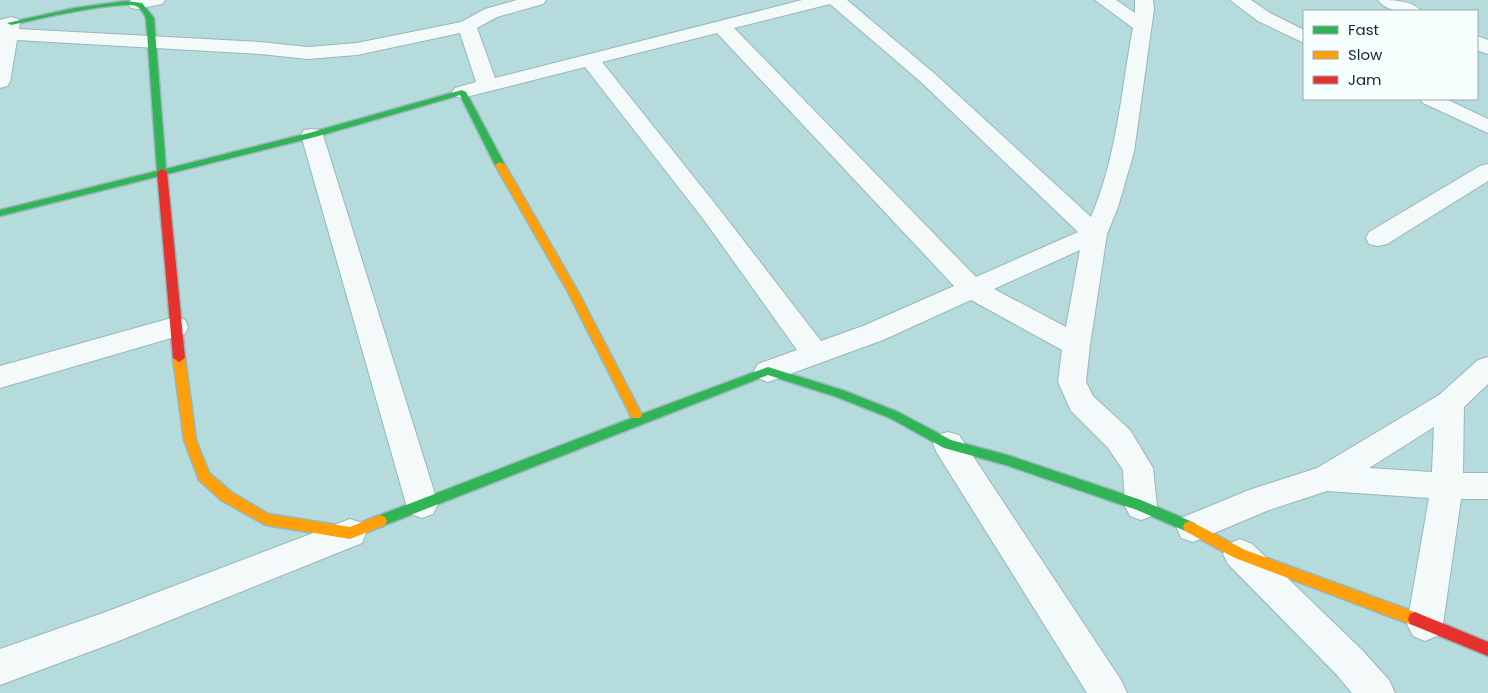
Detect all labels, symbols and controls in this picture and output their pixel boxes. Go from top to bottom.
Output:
legend [1303,10,1478,100]
text: Fast [1348,19,1379,40]
text: Slow [1348,44,1383,65]
text: Jam [1348,69,1382,90]

